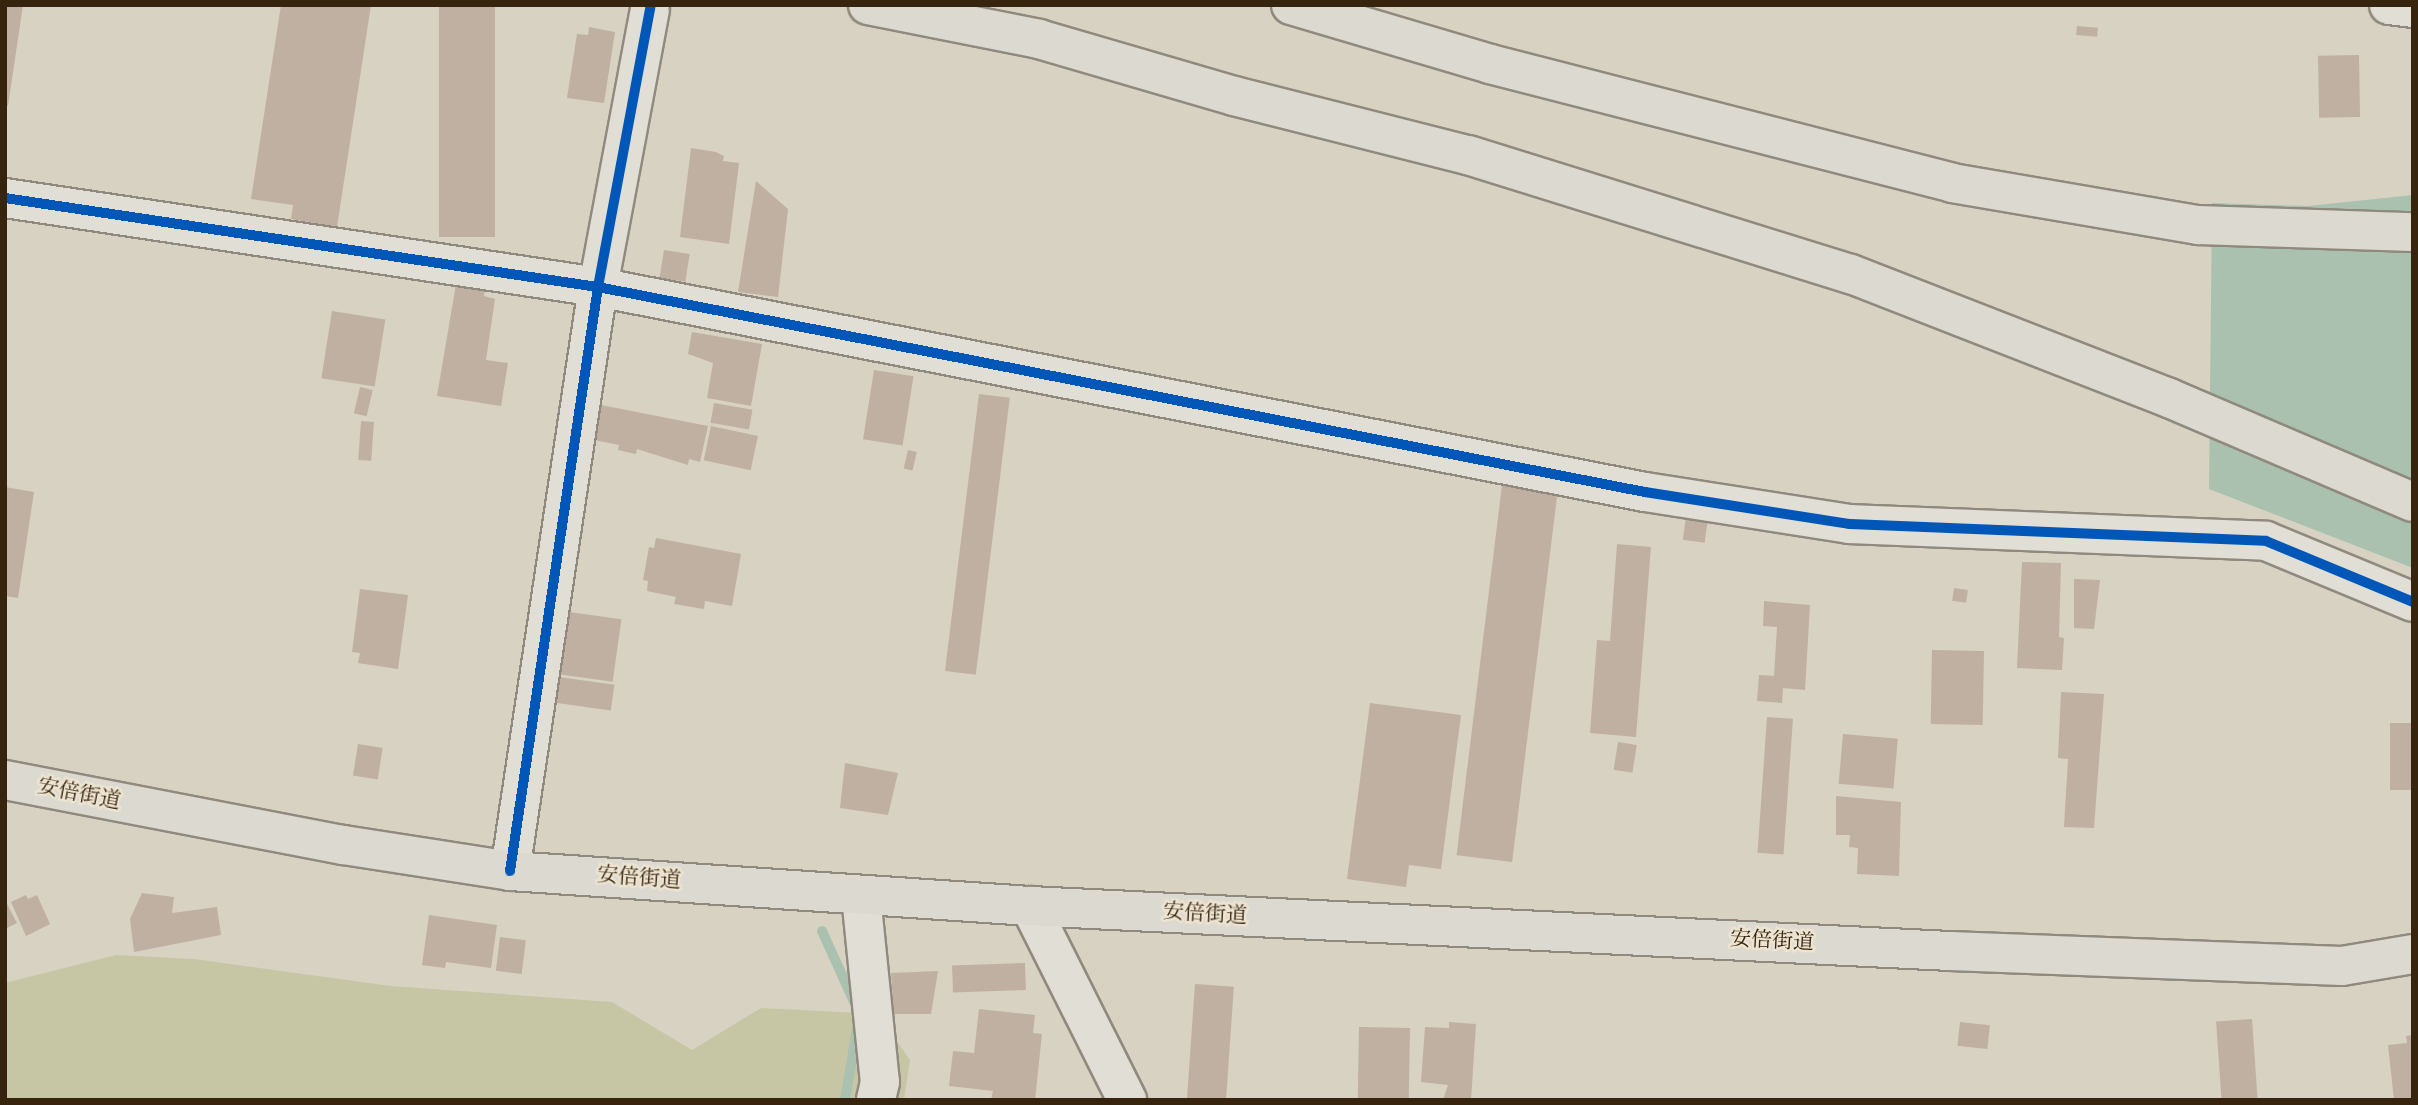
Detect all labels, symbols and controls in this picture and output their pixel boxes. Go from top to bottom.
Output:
street label: 安倍街道 [35,775,123,815]
street label: 安倍街道 [596,864,682,894]
street label: 安倍街道 [1162,900,1248,930]
street label: 安倍街道 [1729,927,1815,957]

